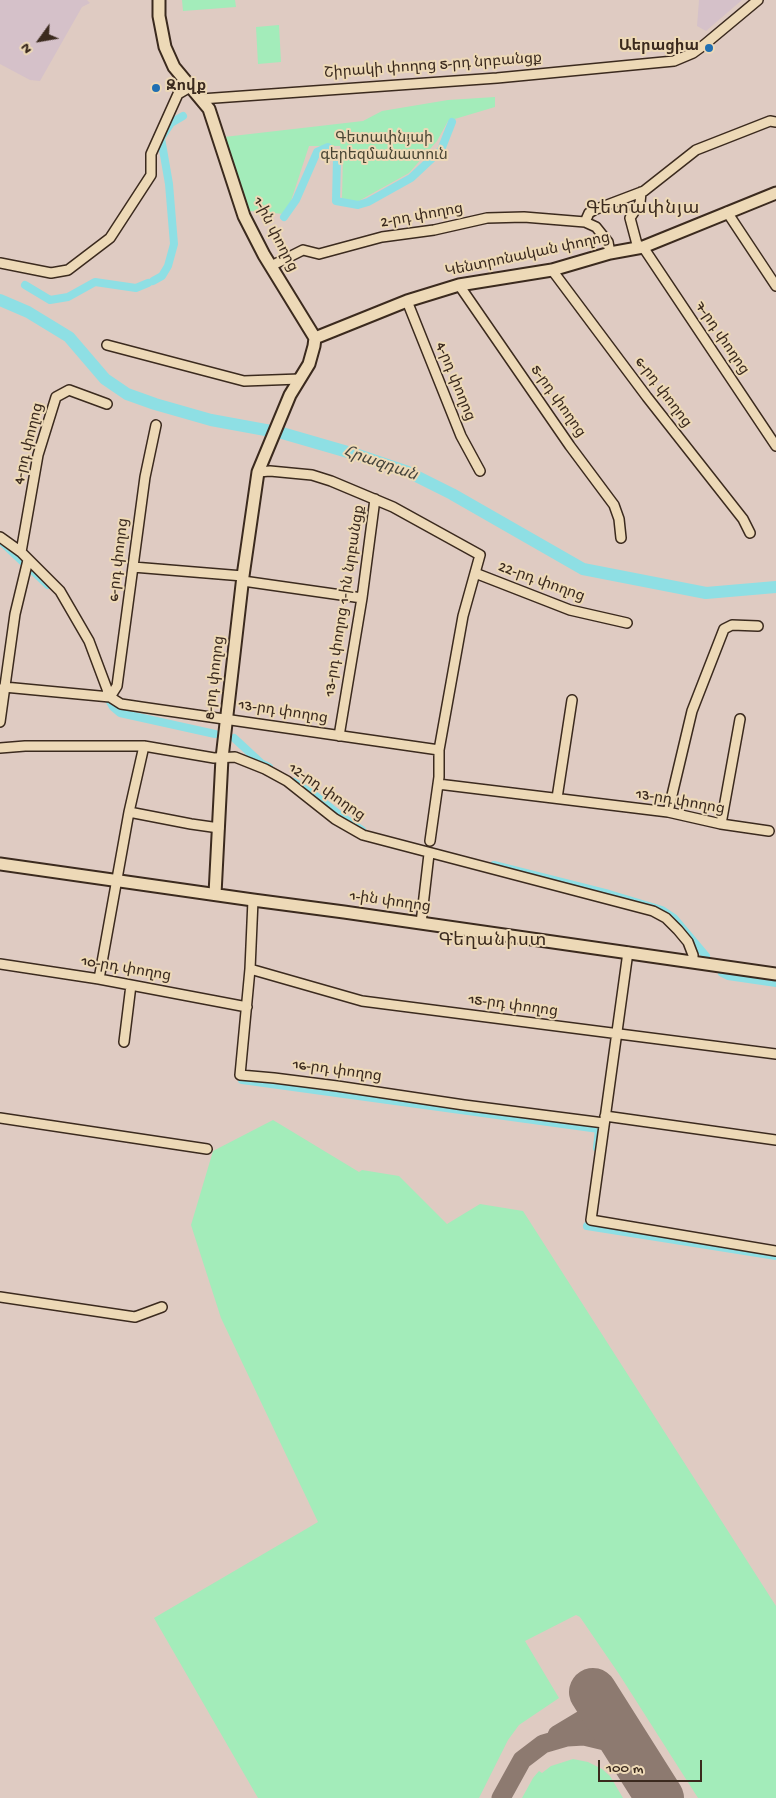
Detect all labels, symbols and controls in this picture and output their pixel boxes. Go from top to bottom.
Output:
north arrow [15,15,65,65]
place label: Աերացիա [619,39,699,57]
text: N [17,40,36,57]
marker: Աերացիա [703,42,715,54]
street label: Շիրակի փողոց 5-րդ նրբանցք [323,50,543,84]
place label: Զովք [166,79,206,97]
marker: Զովք [150,82,162,94]
park label: Գետափնյաի գերեզմանատուն [320,131,448,166]
street label: 1-ին փողոց [247,195,301,275]
district label: Գետափնյա [585,199,701,221]
street label: 2-րդ փողոց [379,201,465,233]
street label: Կենտրոնական փողոց [444,230,612,282]
street label: 7-րդ փողոց [690,299,752,379]
street label: 4-րդ փողոց [430,340,478,424]
street label: 6-րդ փողոց [630,354,694,432]
street label: 5-րդ փողոց [525,362,589,442]
street label: 4-րդ փողոց [11,401,49,487]
water label: Հրազդան [341,443,419,487]
street label: 13-րդ փողոց 1-ին նրբանցք [322,504,370,698]
street label: 6-րդ փողոց [106,517,134,603]
street label: 22-րդ փողոց [495,559,587,607]
street label: 8-րդ փողոց [202,635,230,721]
street label: 13-րդ փողոց [237,697,329,729]
street label: 12-րդ փողոց [284,760,368,826]
street label: 13-րդ փողոց [634,786,726,820]
street label: 1-ին փողոց [348,888,432,918]
district label: Գեղանիստ [438,931,548,953]
street label: 10-րդ փողոց [80,953,172,987]
street label: 15-րդ փողոց [467,992,559,1022]
street label: 16-րդ փողոց [291,1057,383,1087]
scale bar [601,1750,705,1782]
text: 100 m [606,1760,643,1778]

